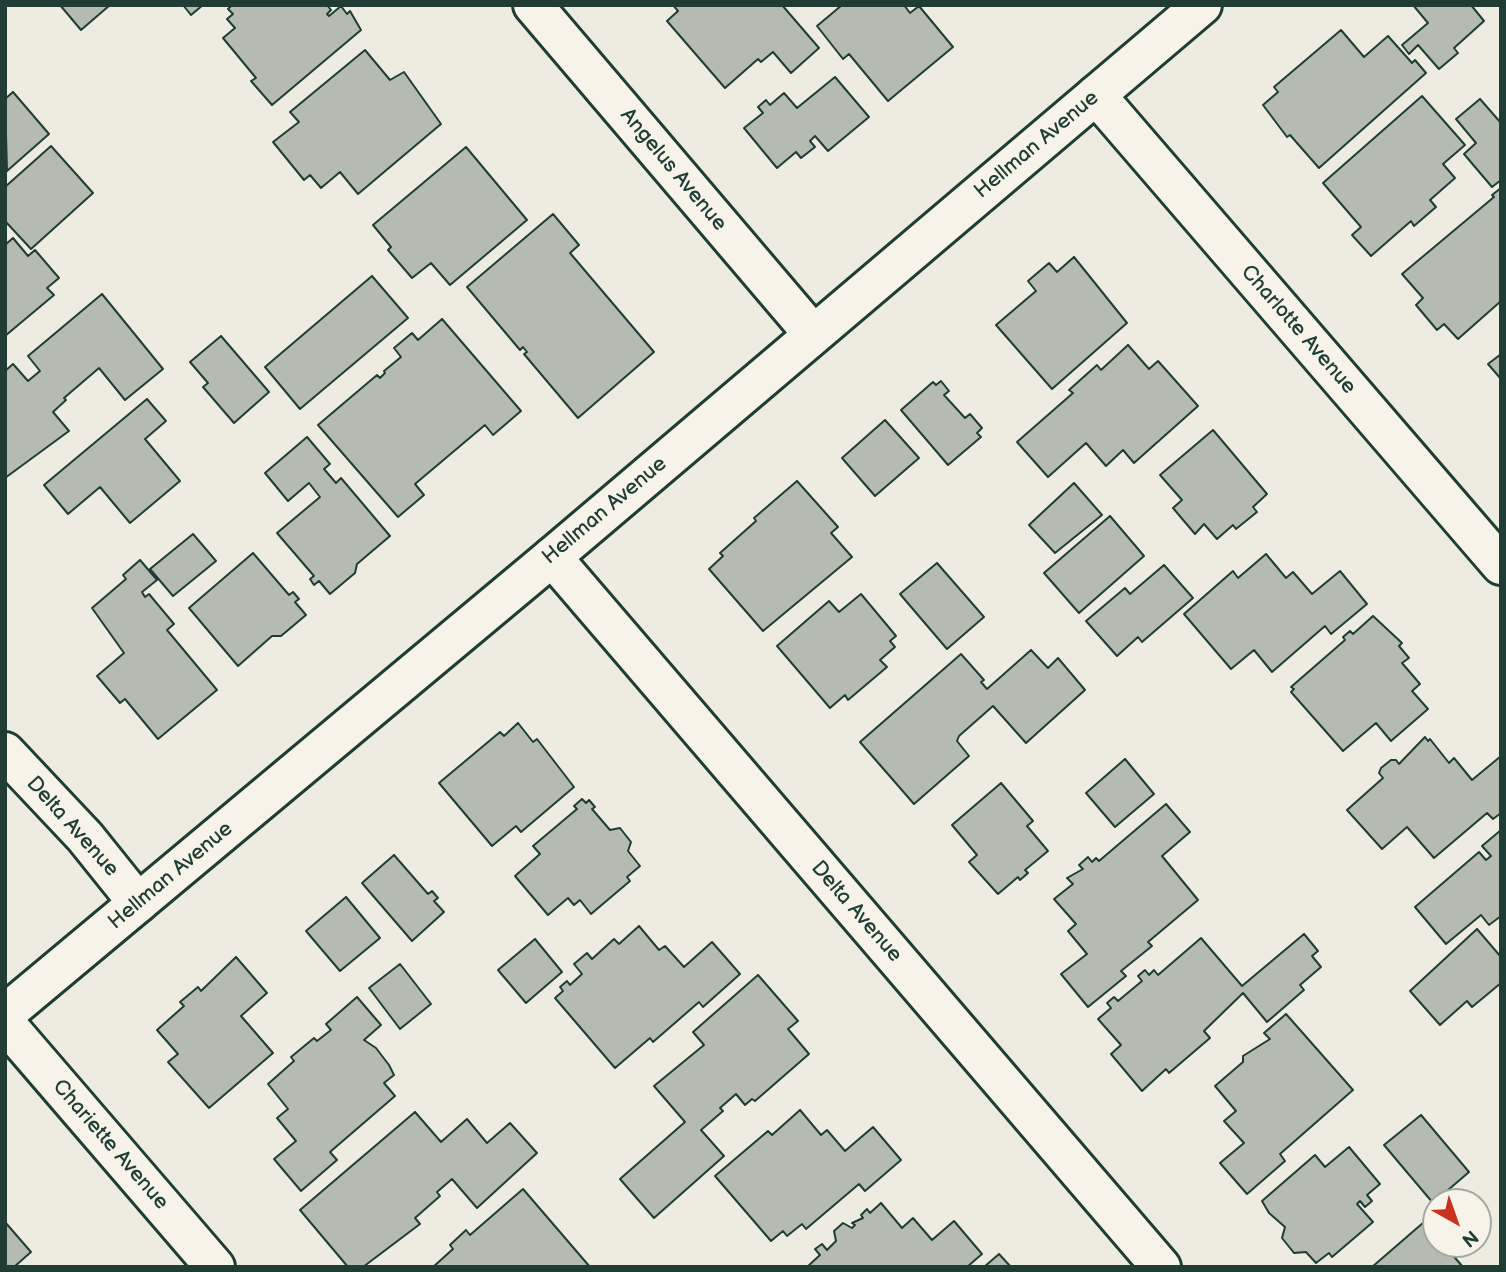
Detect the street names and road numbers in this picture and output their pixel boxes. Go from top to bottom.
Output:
street label: Hellman Avenue [970,86,1104,204]
street label: Angelus Avenue [614,104,732,236]
street label: Charlotte Avenue [1235,260,1361,400]
street label: Hellman Avenue [538,452,672,570]
street label: Delta Avenue [20,772,124,882]
street label: Hellman Avenue [104,817,238,935]
street label: Delta Avenue [805,856,907,968]
street label: Chariette Avenue [47,1075,173,1215]

